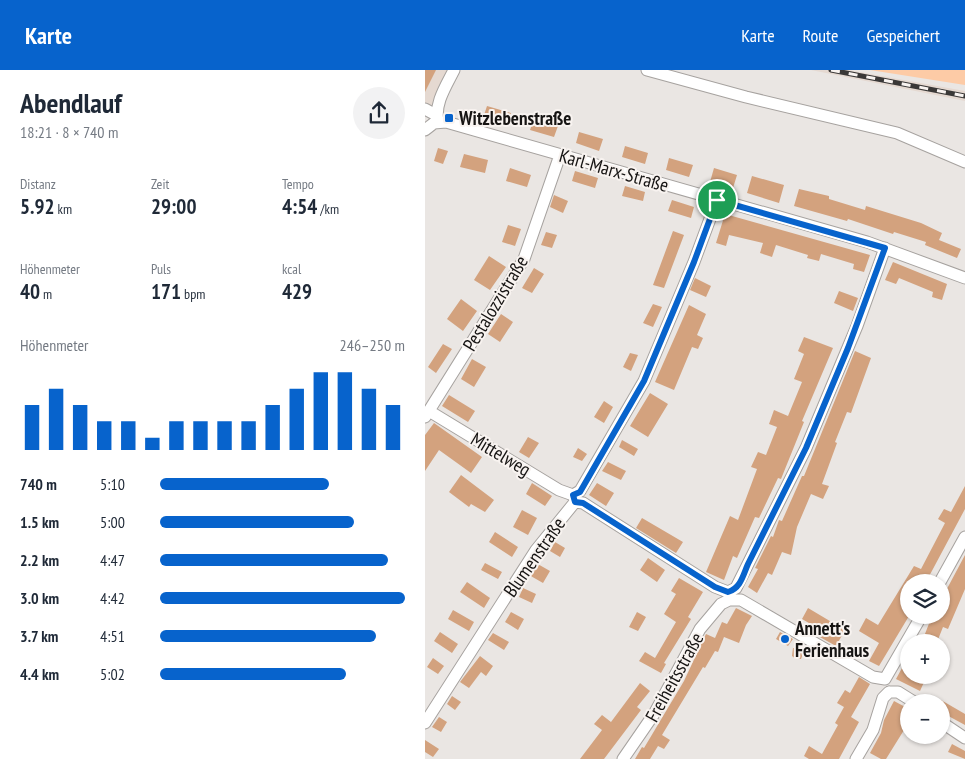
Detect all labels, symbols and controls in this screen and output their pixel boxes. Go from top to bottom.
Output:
text: Karte [25,20,72,51]
text: Karte [741,24,775,47]
text: Route [803,24,838,47]
text: Gespeichert [866,24,940,47]
text: Abendlauf [20,84,122,121]
button: share [353,87,405,139]
place label: Witzlebenstraße [458,106,571,130]
marker: Witzlebenstraße [443,112,455,124]
text: 18:21 · 8 × 740 m [20,122,118,142]
street label: Karl-Marx-Straße [557,143,672,197]
text: Distanz [20,175,56,193]
text: Zeit [151,175,169,193]
text: Tempo [282,175,314,193]
pin [696,179,738,221]
icon: arrive [703,186,731,214]
text: 5.92 [20,193,55,220]
text: 29:00 [151,193,196,220]
text: 4:54 [282,193,317,220]
text: km [55,200,72,218]
text: /km [317,200,339,218]
street label: Pestalozzistraße [457,251,533,355]
text: Höhenmeter [20,260,80,278]
text: Puls [151,260,171,278]
text: kcal [282,260,301,278]
text: 40 [20,278,40,305]
text: 171 [151,278,181,305]
text: 429 [282,278,312,305]
text: m [40,285,52,303]
text: bpm [181,285,205,303]
text: Höhenmeter [20,335,88,355]
text: 246–250 m [340,335,405,355]
street label: Mittelweg [467,427,535,481]
text: 740 m [20,474,57,494]
text: 5:10 [100,474,125,494]
text: 1.5 km [20,512,59,532]
text: 5:00 [100,512,125,532]
street label: Blumenstraße [498,512,570,601]
text: 2.2 km [20,550,59,570]
text: 4:47 [100,550,125,570]
map controls [900,574,950,744]
button: layers [900,574,950,624]
text: 3.0 km [20,588,59,608]
text: 4:42 [100,588,125,608]
place label: Annett's Ferienhaus [794,616,869,662]
text: 3.7 km [20,626,58,646]
text: 4:51 [100,626,125,646]
street label: Freiheitsstraße [640,628,708,726]
marker: Annett's Ferienhaus [779,633,791,645]
button: + [900,634,950,684]
text: 4.4 km [20,664,59,684]
text: 5:02 [100,664,125,684]
button: − [900,694,950,744]

